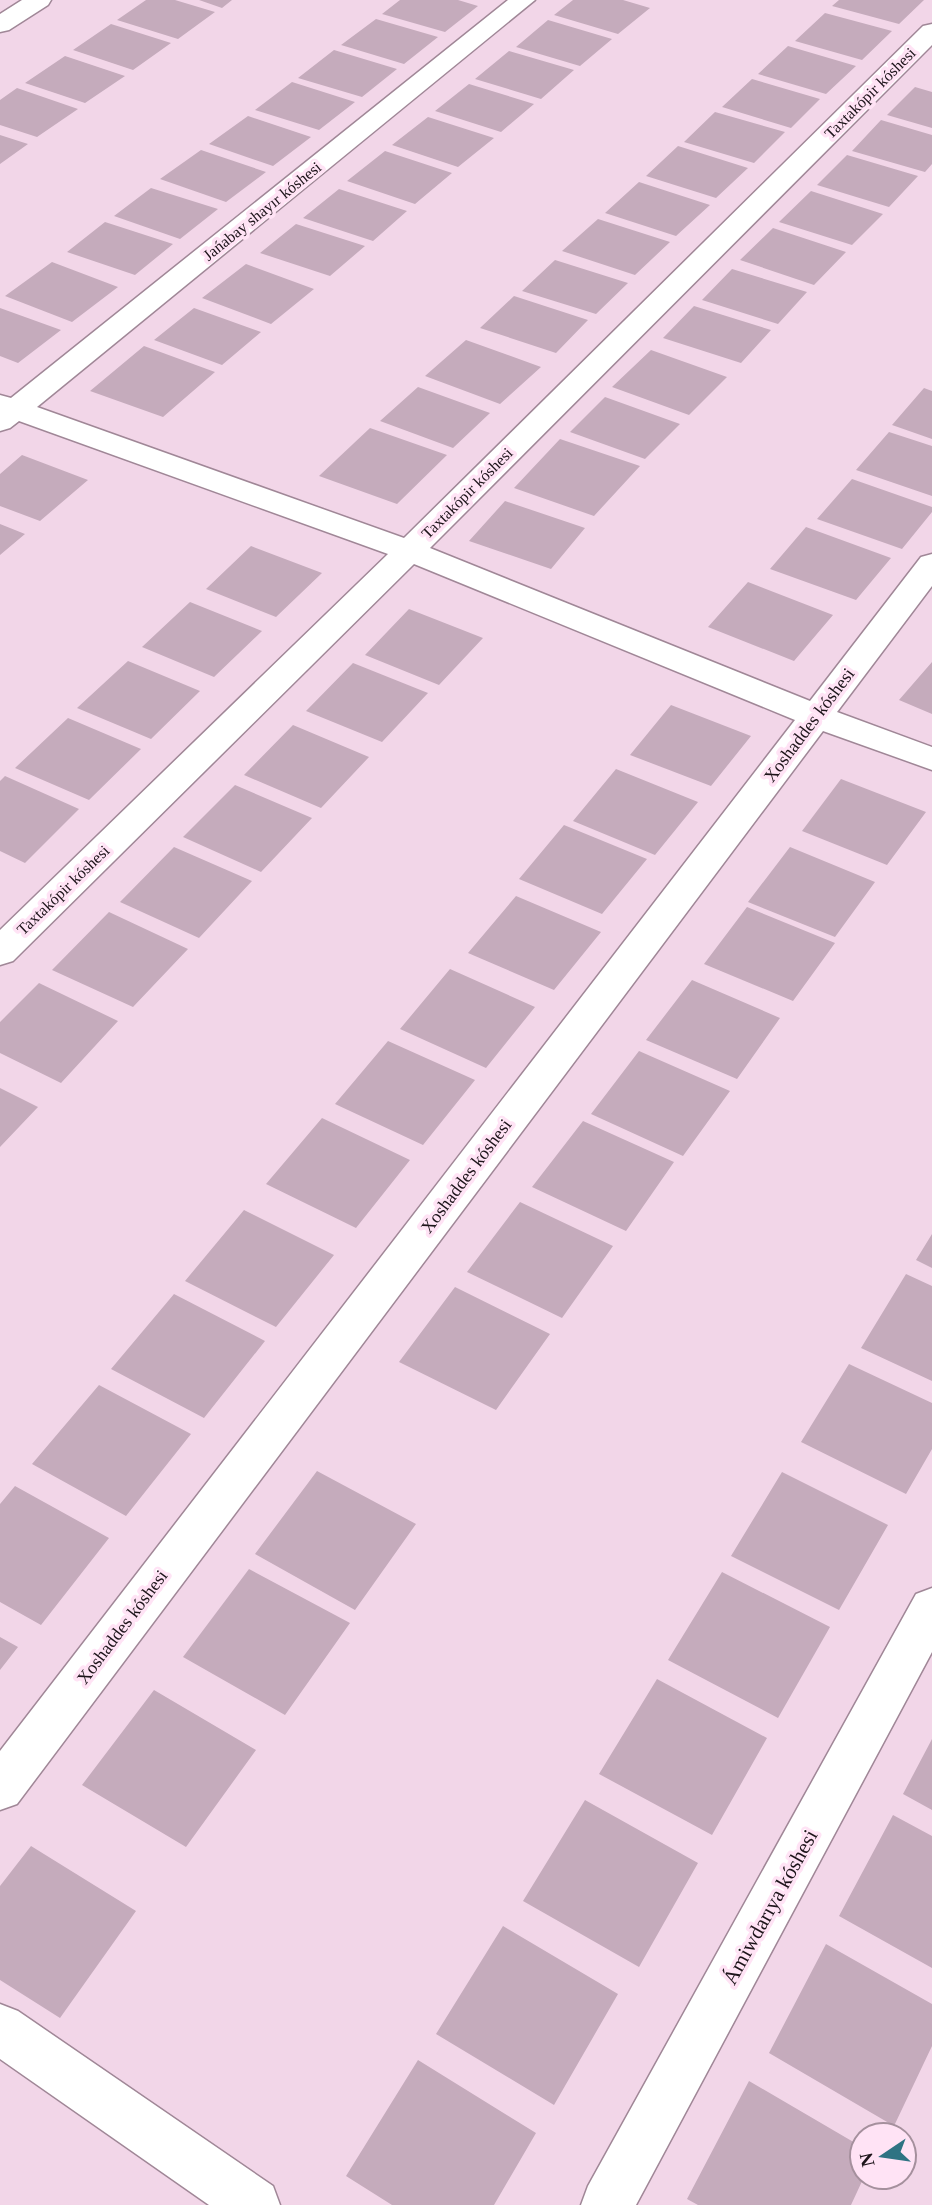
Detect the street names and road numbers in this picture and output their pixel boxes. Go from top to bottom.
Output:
street label: Taxtakópir kóshesi [821,44,920,143]
street label: Jańabay shayır kóshesi [200,158,325,265]
street label: Taxtakópir kóshesi [418,444,517,543]
street label: Xoshaddes kóshesi [760,664,858,786]
street label: Taxtakópir kóshesi [14,841,114,939]
street label: Xoshaddes kóshesi [417,1115,515,1237]
street label: Xoshaddes kóshesi [73,1566,171,1688]
street label: Ámiwdarıya kóshesi [718,1825,823,1989]

